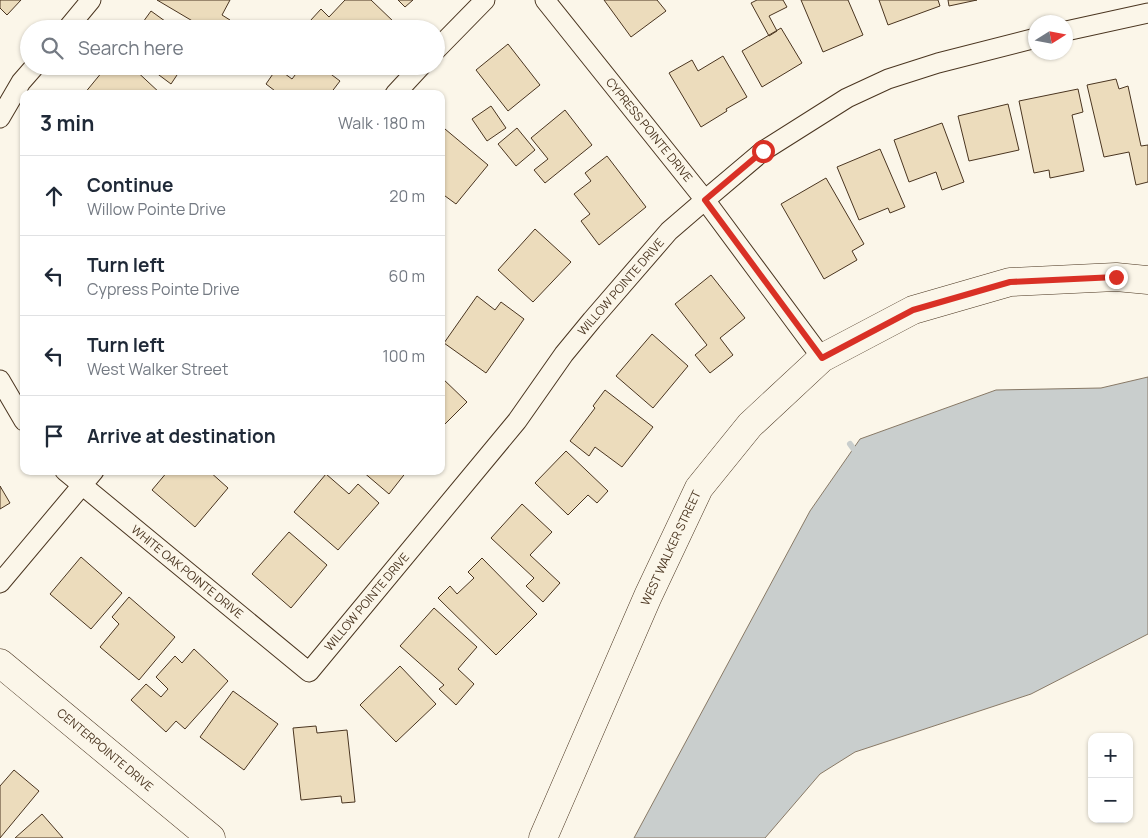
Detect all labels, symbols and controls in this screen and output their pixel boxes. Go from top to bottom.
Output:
north arrow [1028,15,1073,60]
search box [20,20,445,75]
icon: search [38,34,66,62]
text: Search here [78,35,184,61]
street label: CYPRESS POINTE DRIVE [602,74,697,185]
text: 3 min [40,109,94,137]
text: Walk · 180 m [338,112,425,134]
route start [752,140,775,163]
text: Continue [87,172,173,198]
icon: ahead [40,182,68,210]
text: 20 m [389,185,425,207]
text: Willow Pointe Drive [87,198,226,220]
street label: WILLOW POINTE DRIVE [574,234,668,339]
text: Turn left [87,252,165,278]
icon: left [40,262,68,290]
text: 60 m [389,265,425,287]
route end [1105,266,1128,289]
text: Cypress Pointe Drive [87,278,240,300]
text: Turn left [87,332,165,358]
icon: left [40,342,68,370]
text: 100 m [382,345,425,367]
text: West Walker Street [87,358,228,380]
icon: arrive [40,422,68,450]
text: Arrive at destination [87,423,276,449]
street label: WEST WALKER STREET [636,487,705,608]
street label: WHITE OAK POINTE DRIVE [128,521,247,622]
street label: WILLOW POINTE DRIVE [320,549,413,655]
street label: CENTERPOINTE DRIVE [53,704,157,795]
map controls [1088,733,1133,823]
button: + [1088,733,1133,778]
button: − [1088,778,1133,823]

